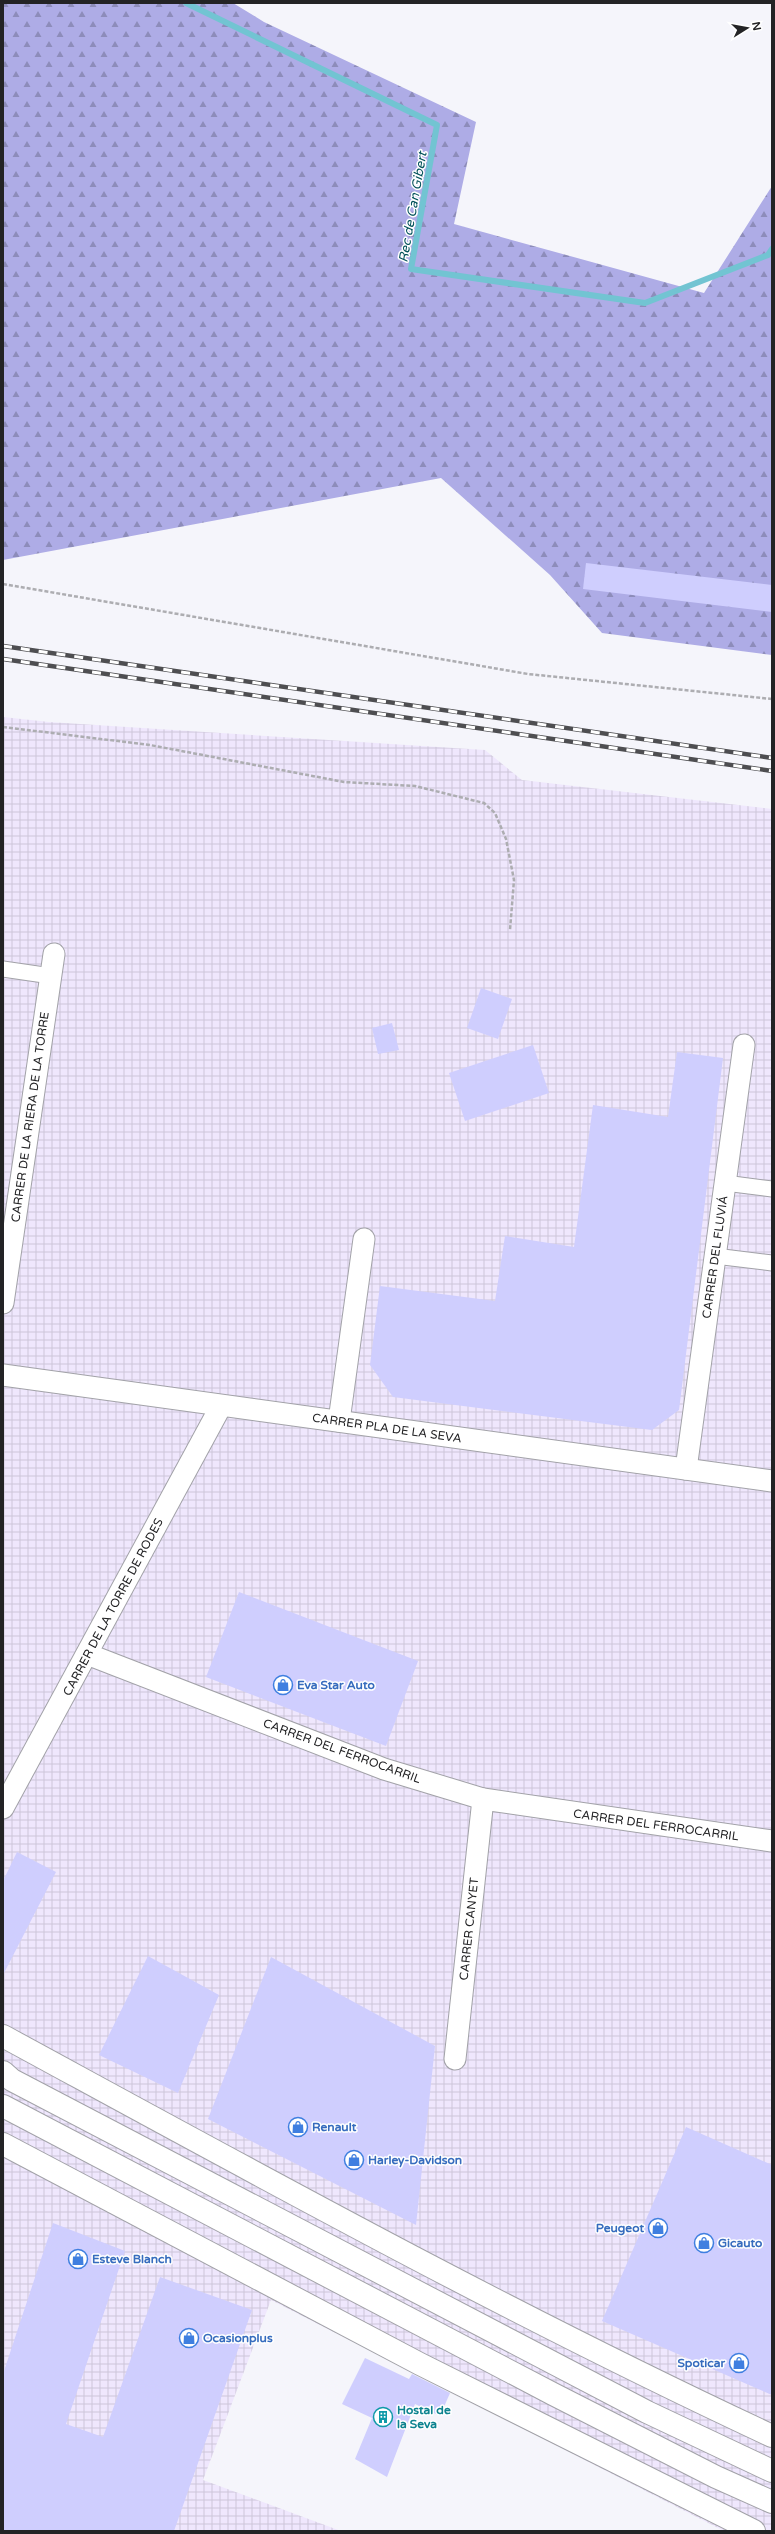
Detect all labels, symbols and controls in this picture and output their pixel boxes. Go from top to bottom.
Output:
north arrow [727,8,767,48]
text: N [749,21,764,32]
water label: Rec de Can Gibert [395,149,431,264]
street label: CARRER DE LA RIERA DE LA TORRE [8,1010,52,1223]
street label: CARRER DEL FLUVIÁ [699,1195,731,1319]
street label: CARRER PLA DE LA SEVA [311,1411,463,1445]
street label: CARRER DE LA TORRE DE RODES [60,1516,166,1698]
shop icon: Eva Star Auto [272,1674,294,1696]
place label: Eva Star Auto [297,1678,375,1692]
street label: CARRER DEL FERROCARRIL [261,1716,423,1786]
street label: CARRER DEL FERROCARRIL [572,1806,740,1844]
street label: CARRER CANYET [457,1876,481,1981]
shop icon: Renault [287,2116,309,2138]
place label: Renault [312,2120,357,2134]
shop icon: Harley-Davidson [343,2149,365,2171]
place label: Harley-Davidson [368,2153,462,2168]
shop icon: Peugeot [647,2217,669,2239]
place label: Peugeot [596,2221,644,2236]
shop icon: Gicauto [693,2232,715,2254]
place label: Gicauto [718,2236,762,2250]
shop icon: Esteve Blanch [67,2248,89,2270]
place label: Esteve Blanch [92,2252,172,2266]
shop icon: Ocasionplus [178,2327,200,2349]
place label: Ocasionplus [203,2331,273,2346]
shop icon: Spoticar [728,2352,750,2374]
place label: Spoticar [678,2356,725,2371]
place label: Hostal de la Seva [397,2403,451,2431]
building icon: Hostal de la Seva [372,2406,394,2428]

